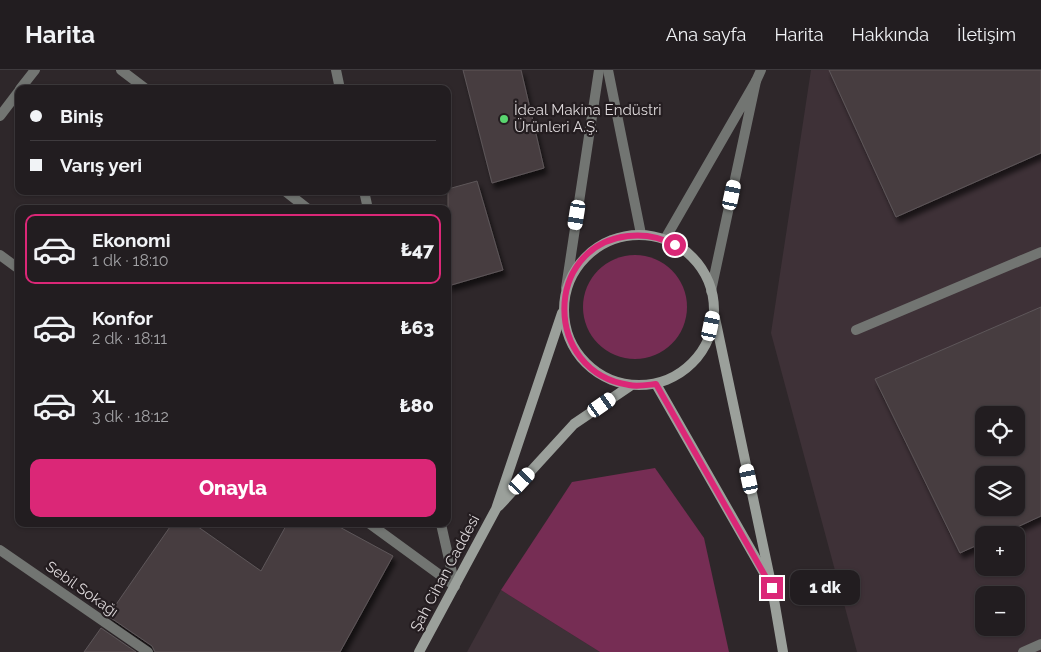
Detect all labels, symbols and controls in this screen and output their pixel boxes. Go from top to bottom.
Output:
text: Harita [25,20,95,49]
text: Ana sayfa [666,24,746,45]
text: Harita [774,24,824,45]
text: Hakkında [852,24,929,45]
text: İletişim [957,24,1016,45]
place label: İdeal Makina Endüstri Ürünleri A.Ş. [514,100,661,136]
text: Biniş [60,105,103,127]
marker: İdeal Makina Endüstri Ürünleri A.Ş. [498,113,510,125]
text: Varış yeri [60,154,142,176]
car [721,179,742,211]
car [567,199,586,231]
icon: car [32,227,77,272]
text: Ekonomi [92,229,171,251]
route start [664,234,686,256]
text: ₺47 [401,238,434,260]
text: 1 dk · 18:10 [92,251,169,270]
icon: car [32,305,77,350]
text: Konfor [92,307,153,329]
car [700,310,721,342]
text: ₺63 [400,316,434,338]
text: 2 dk · 18:11 [92,329,167,348]
icon: car [32,383,77,428]
text: XL [92,385,115,407]
car [585,390,618,420]
text: ₺80 [399,394,434,416]
map controls [975,406,1025,636]
button: locate [975,406,1025,456]
text: 3 dk · 18:12 [92,407,169,426]
button: Onayla [30,459,436,517]
car [738,463,759,495]
car [506,465,537,497]
button: layers [975,466,1025,516]
street label: Şah Cihan Caddesi [407,512,483,634]
button: + [975,526,1025,576]
street label: Sebil Sokağı [42,557,122,621]
callout: 1 dk [790,570,860,606]
route end [761,577,783,599]
text: 1 dk [809,578,841,597]
button: − [975,586,1025,636]

